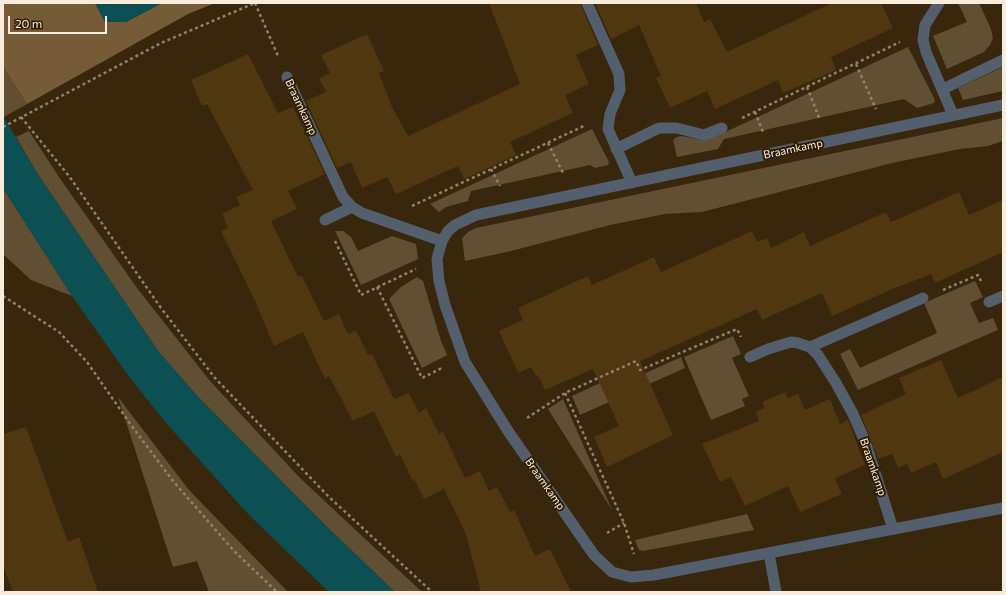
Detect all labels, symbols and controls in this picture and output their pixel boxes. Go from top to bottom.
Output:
scale bar [10,8,109,34]
text: 20 m [15,16,42,30]
street label: Braamkamp [282,77,320,137]
street label: Braamkamp [762,136,824,162]
street label: Braamkamp [857,436,889,498]
street label: Braamkamp [522,456,568,512]

